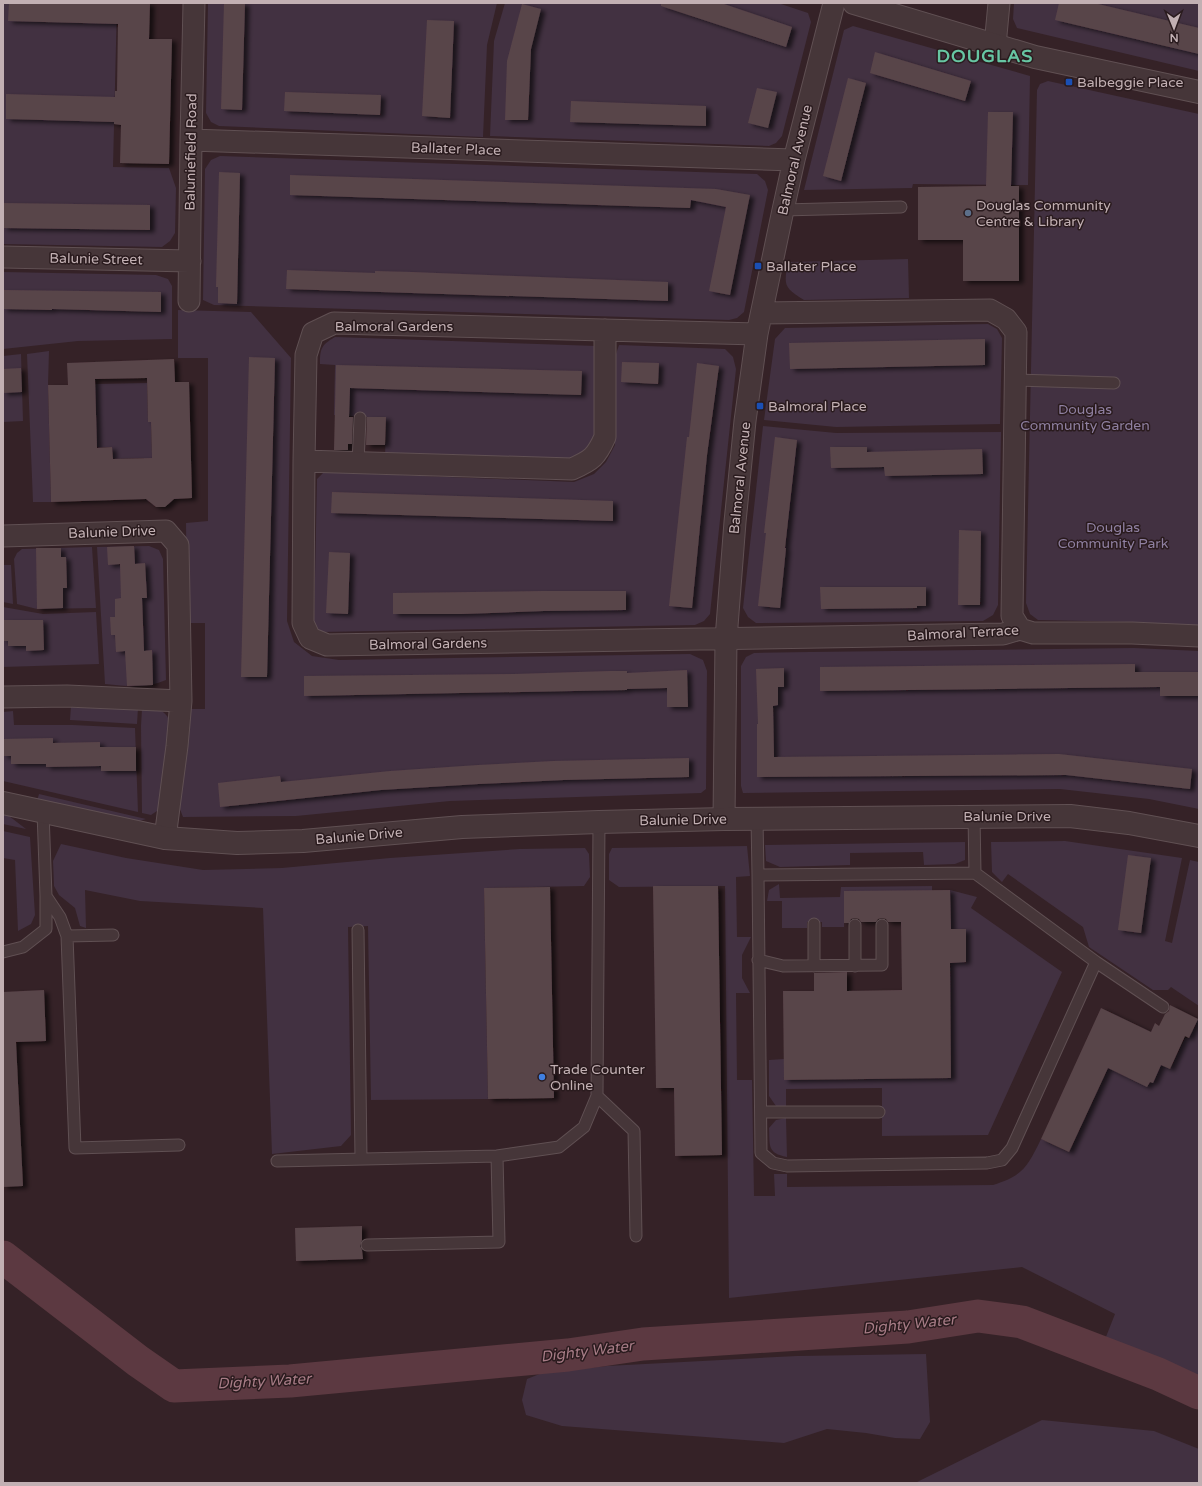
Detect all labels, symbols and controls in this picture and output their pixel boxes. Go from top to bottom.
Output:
north arrow [1154,8,1194,48]
text: N [1170,31,1179,44]
district label: DOUGLAS [937,45,1033,67]
place label: Balbeggie Place [1077,74,1184,91]
marker: Balbeggie Place [1064,77,1074,87]
street label: Baluniefield Road [181,93,201,211]
street label: Balmoral Avenue [774,103,816,217]
street label: Ballater Place [411,139,502,159]
place label: Douglas Community Centre & Library [976,197,1111,230]
marker: Douglas Community Centre & Library [963,208,973,218]
street label: Balunie Street [49,250,143,268]
place label: Ballater Place [766,258,857,275]
marker: Ballater Place [753,261,763,271]
street label: Balmoral Gardens [335,318,453,335]
place label: Balmoral Place [768,398,867,415]
marker: Balmoral Place [755,401,765,411]
park label: Douglas Community Garden [1020,401,1150,434]
street label: Balmoral Avenue [726,421,754,535]
park label: Douglas Community Park [1058,519,1169,552]
street label: Balunie Drive [68,522,156,542]
street label: Balmoral Terrace [906,622,1020,644]
street label: Balmoral Gardens [369,634,488,654]
street label: Balunie Drive [963,808,1051,825]
street label: Balunie Drive [639,811,727,829]
street label: Balunie Drive [315,824,403,848]
place label: Trade Counter Online [550,1061,645,1094]
marker: Trade Counter Online [537,1072,547,1082]
water label: Dighty Water [862,1310,959,1338]
water label: Dighty Water [539,1336,637,1366]
water label: Dighty Water [217,1369,313,1392]

